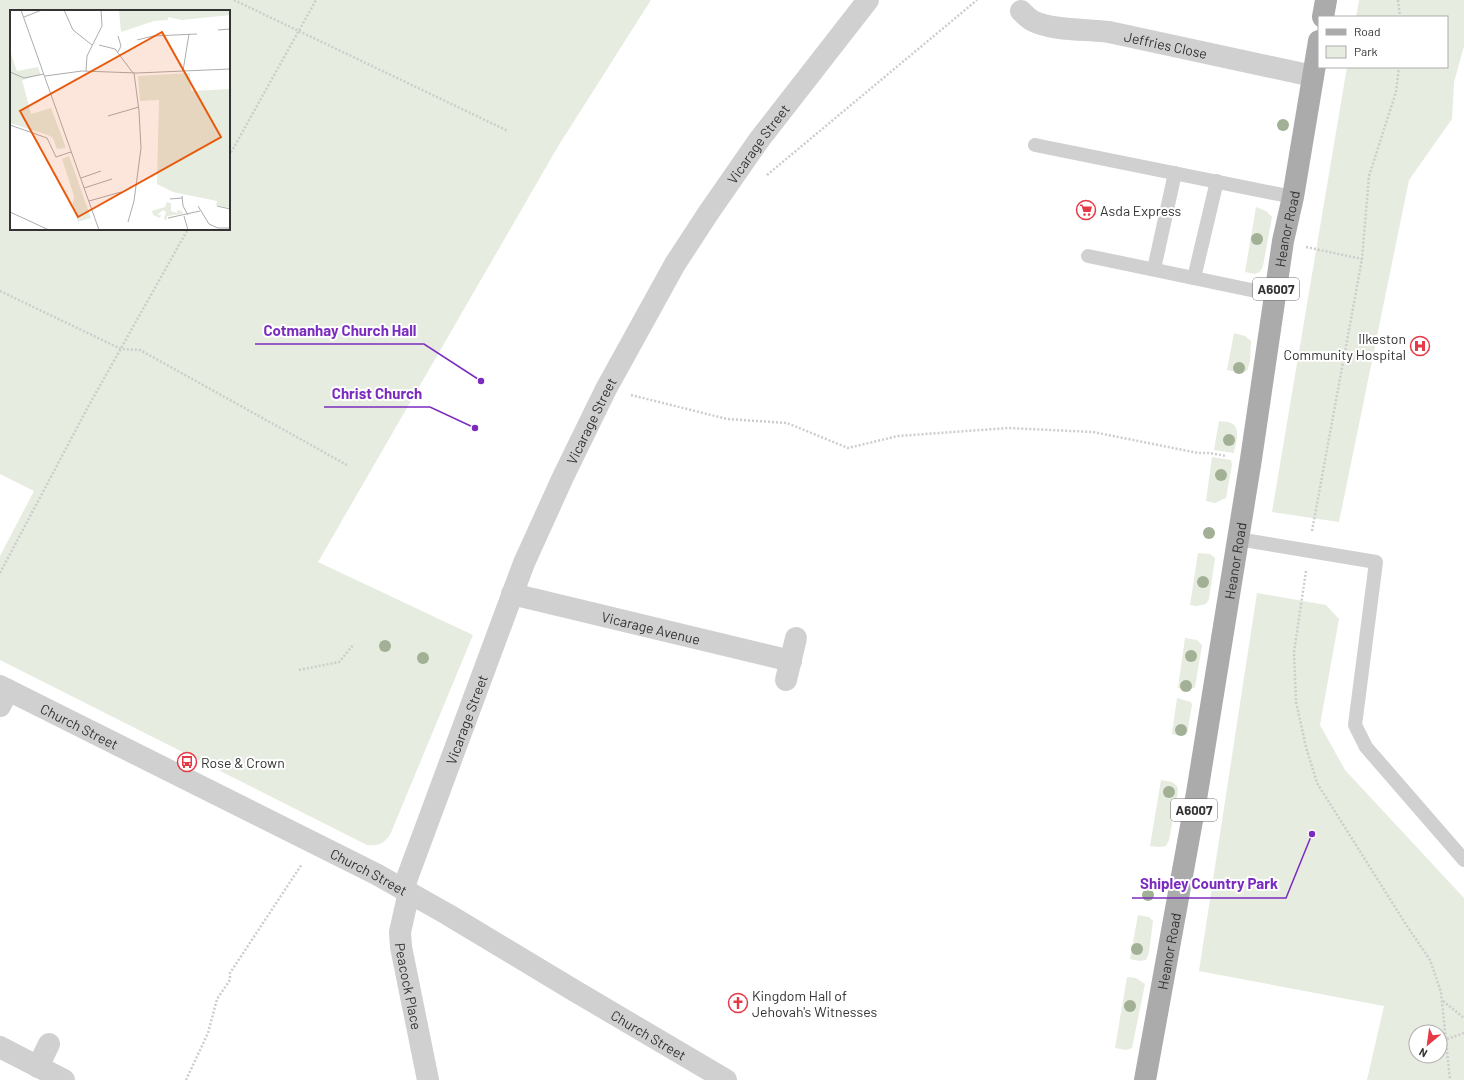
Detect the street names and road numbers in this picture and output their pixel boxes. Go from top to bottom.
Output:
street label: Jeffries Close [1123,27,1209,61]
street label: Vicarage Street [723,100,792,187]
street label: Heanor Road [1271,189,1302,268]
road number: A6007 [1253,278,1299,300]
street label: Vicarage Street [562,374,619,467]
street label: Heanor Road [1220,521,1249,600]
street label: Vicarage Avenue [600,607,702,647]
street label: Vicarage Street [442,672,490,767]
street label: Church Street [38,699,121,752]
road number: A6007 [1171,799,1217,821]
street label: Church Street [328,844,411,899]
street label: Heanor Road [1153,911,1184,991]
street label: Peacock Place [392,942,426,1031]
street label: Church Street [608,1006,690,1063]

